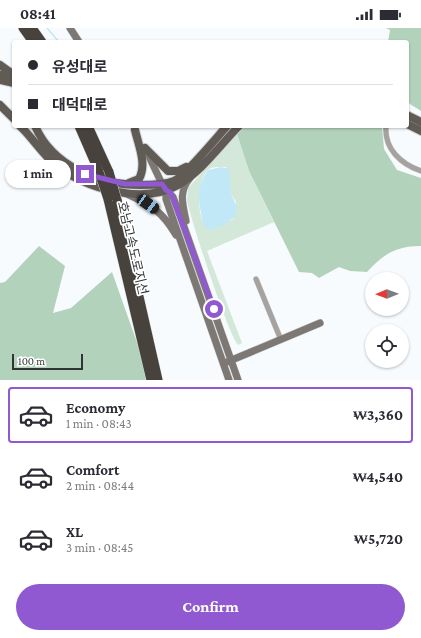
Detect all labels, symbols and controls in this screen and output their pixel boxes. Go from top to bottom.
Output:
text: 08:41 [20,6,56,22]
text: 유성대로 [52,59,107,75]
text: 대덕대로 [52,97,107,113]
callout: 1 min [5,160,71,188]
route end [76,165,94,183]
text: 1 min [23,166,53,181]
car [135,192,161,216]
street label: 호남고속도로지선 [115,200,151,296]
north arrow [365,272,409,316]
map controls [365,272,409,368]
route start [205,300,223,318]
button: locate [365,324,409,368]
scale bar [12,352,83,371]
text: 100 m [18,355,45,367]
icon: car [18,397,54,433]
text: Economy [66,400,125,416]
text: ₩3,360 [353,407,403,423]
text: 1 min · 08:43 [66,416,132,431]
icon: car [18,459,54,495]
text: Comfort [66,462,120,478]
text: ₩4,540 [353,469,403,485]
text: 2 min · 08:44 [66,478,134,493]
icon: car [18,521,54,557]
text: XL [66,524,83,540]
text: ₩5,720 [354,531,403,547]
text: 3 min · 08:45 [66,540,133,555]
button: Confirm [16,584,405,630]

